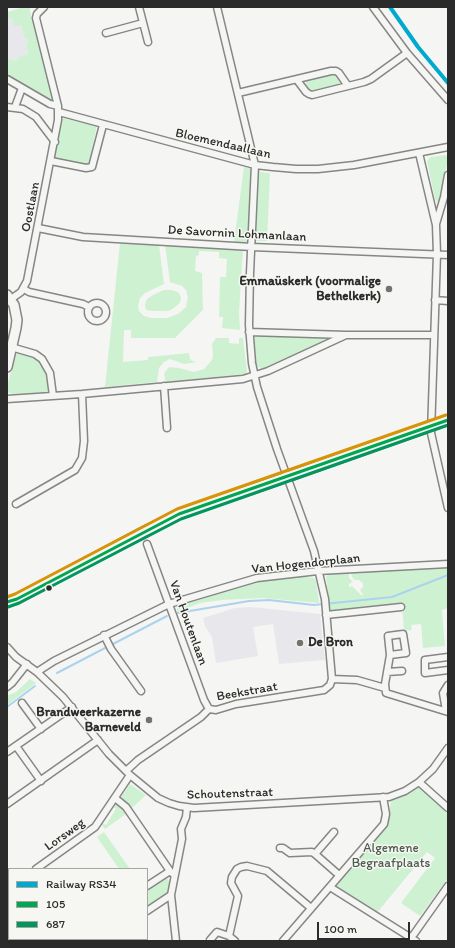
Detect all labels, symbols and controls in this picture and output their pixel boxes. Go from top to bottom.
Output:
street label: Bloemendaallaan [174,125,272,163]
street label: Oostlaan [18,181,44,233]
street label: De Savornin Lohmanlaan [167,223,307,245]
place label: Emmaüskerk (voormalige Bethelkerk) [239,274,381,305]
marker: Emmaüskerk (voormalige Bethelkerk) [384,284,394,294]
street label: Van Hogendorplaan [251,551,361,577]
street label: Van Houtenlaan [165,578,211,668]
unlabelled marker [44,583,54,593]
place label: De Bron [308,635,353,651]
marker: De Bron [295,638,305,648]
street label: Beekstraat [215,679,279,705]
place label: Brandweerkazerne Barneveld [36,705,141,736]
marker: Brandweerkazerne Barneveld [144,715,154,725]
street label: Schoutenstraat [187,785,273,803]
street label: Lorsweg [42,815,88,855]
park label: Algemene Begraafplaats [352,841,430,872]
legend [8,868,148,940]
text: Railway RS34 [46,877,117,891]
text: 105 [46,897,65,911]
scale bar [319,914,412,940]
text: 687 [46,917,65,931]
text: 100 m [324,922,357,936]

